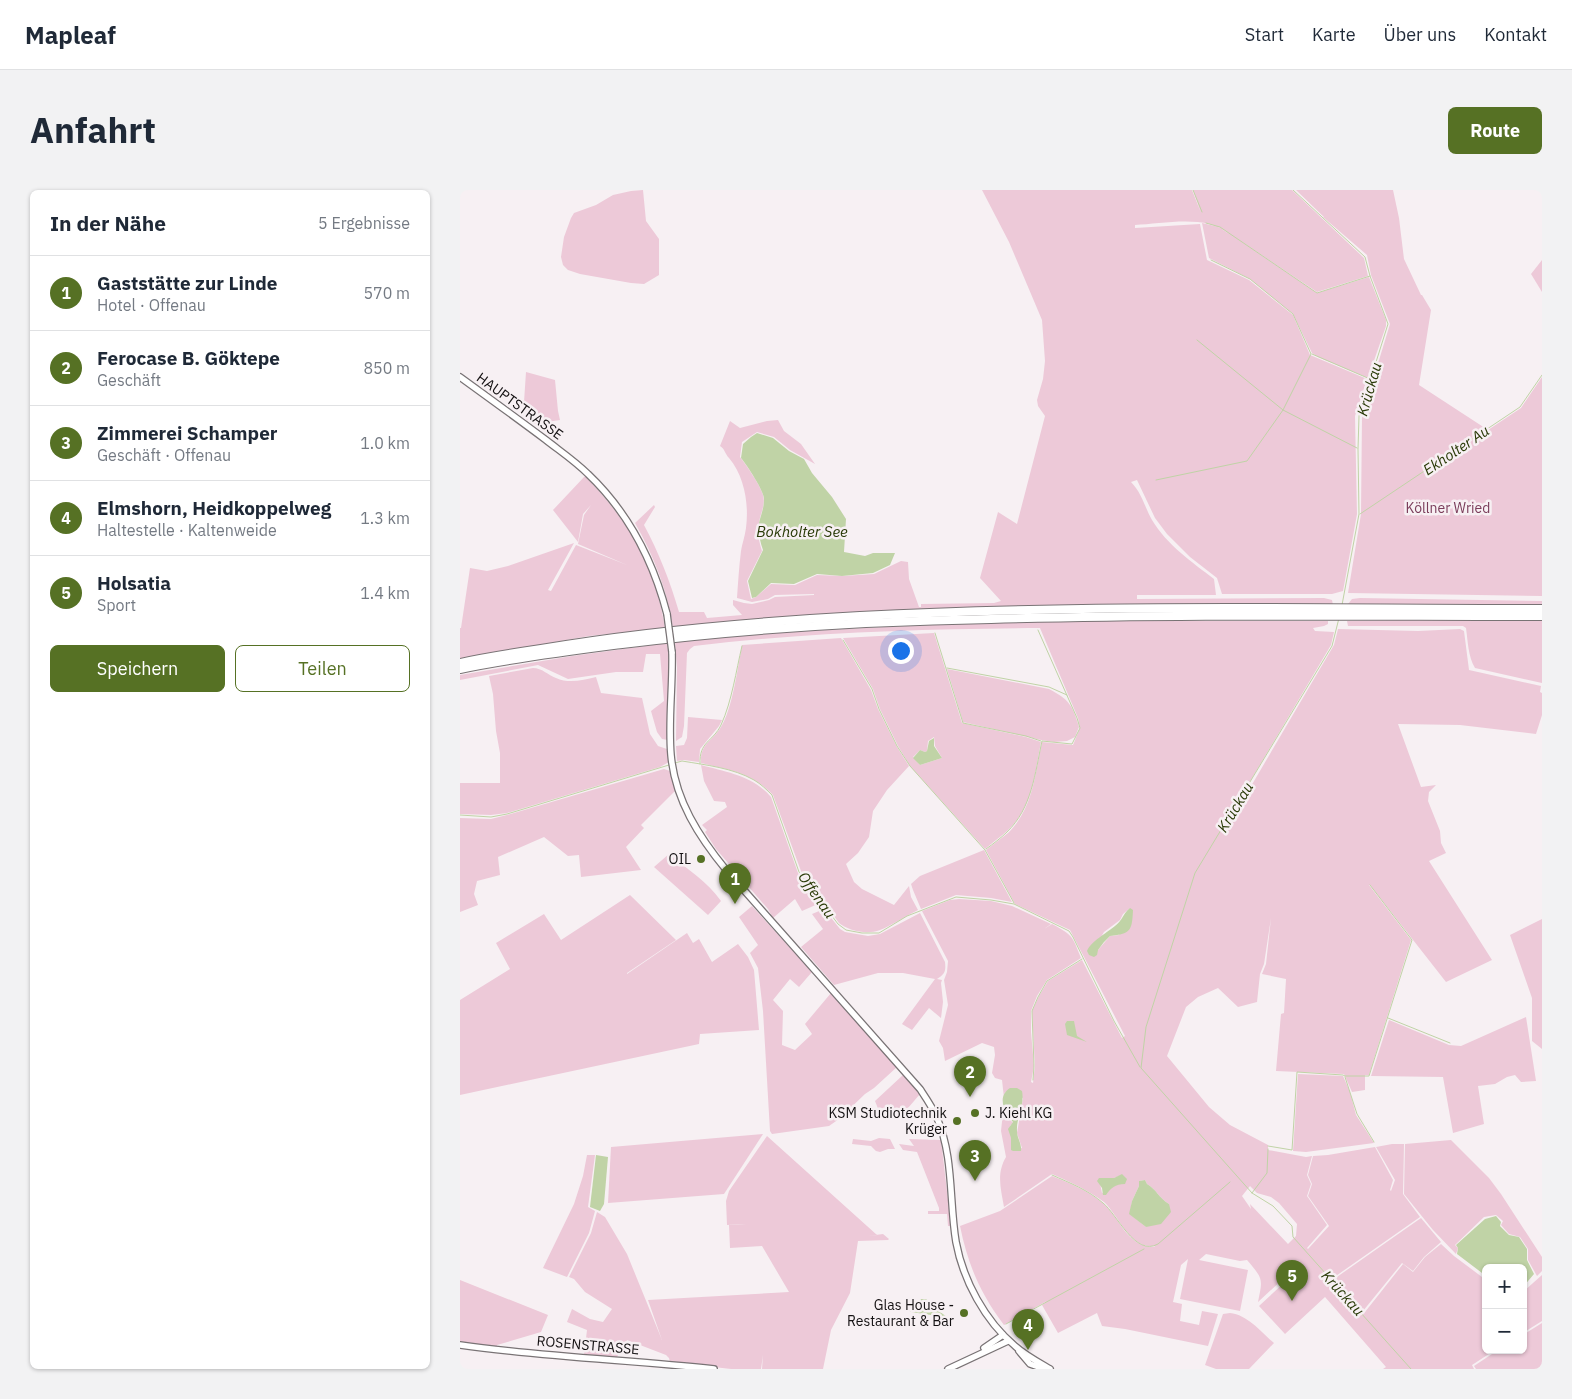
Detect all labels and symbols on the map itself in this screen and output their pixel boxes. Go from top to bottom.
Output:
water label: Krückau [1352,360,1386,418]
street label: HAUPTSTRASSE [473,369,567,443]
water label: Ekholter Au [1419,421,1493,479]
park label: Köllner Wried [1406,499,1490,517]
water label: Bokholter See [756,522,848,541]
your location [888,638,914,664]
water label: Krückau [1213,779,1257,835]
place label: OIL [668,850,691,868]
marker: OIL [695,853,707,865]
pin: 1 [719,863,751,904]
water label: Offenau [794,868,840,922]
pin: 2 [954,1056,986,1097]
place label: KSM Studiotechnik Krüger [829,1104,948,1138]
place label: J. Kiehl KG [985,1104,1052,1122]
marker: J. Kiehl KG [969,1107,981,1119]
marker: KSM Studiotechnik Krüger [951,1115,963,1127]
pin: 3 [959,1140,991,1181]
pin: 5 [1276,1260,1308,1301]
water label: Krückau [1318,1266,1368,1320]
place label: Glas House - Restaurant & Bar [847,1296,954,1330]
marker: Glas House - Restaurant & Bar [958,1307,970,1319]
pin: 4 [1012,1309,1044,1350]
street label: ROSENSTRASSE [536,1332,640,1358]

